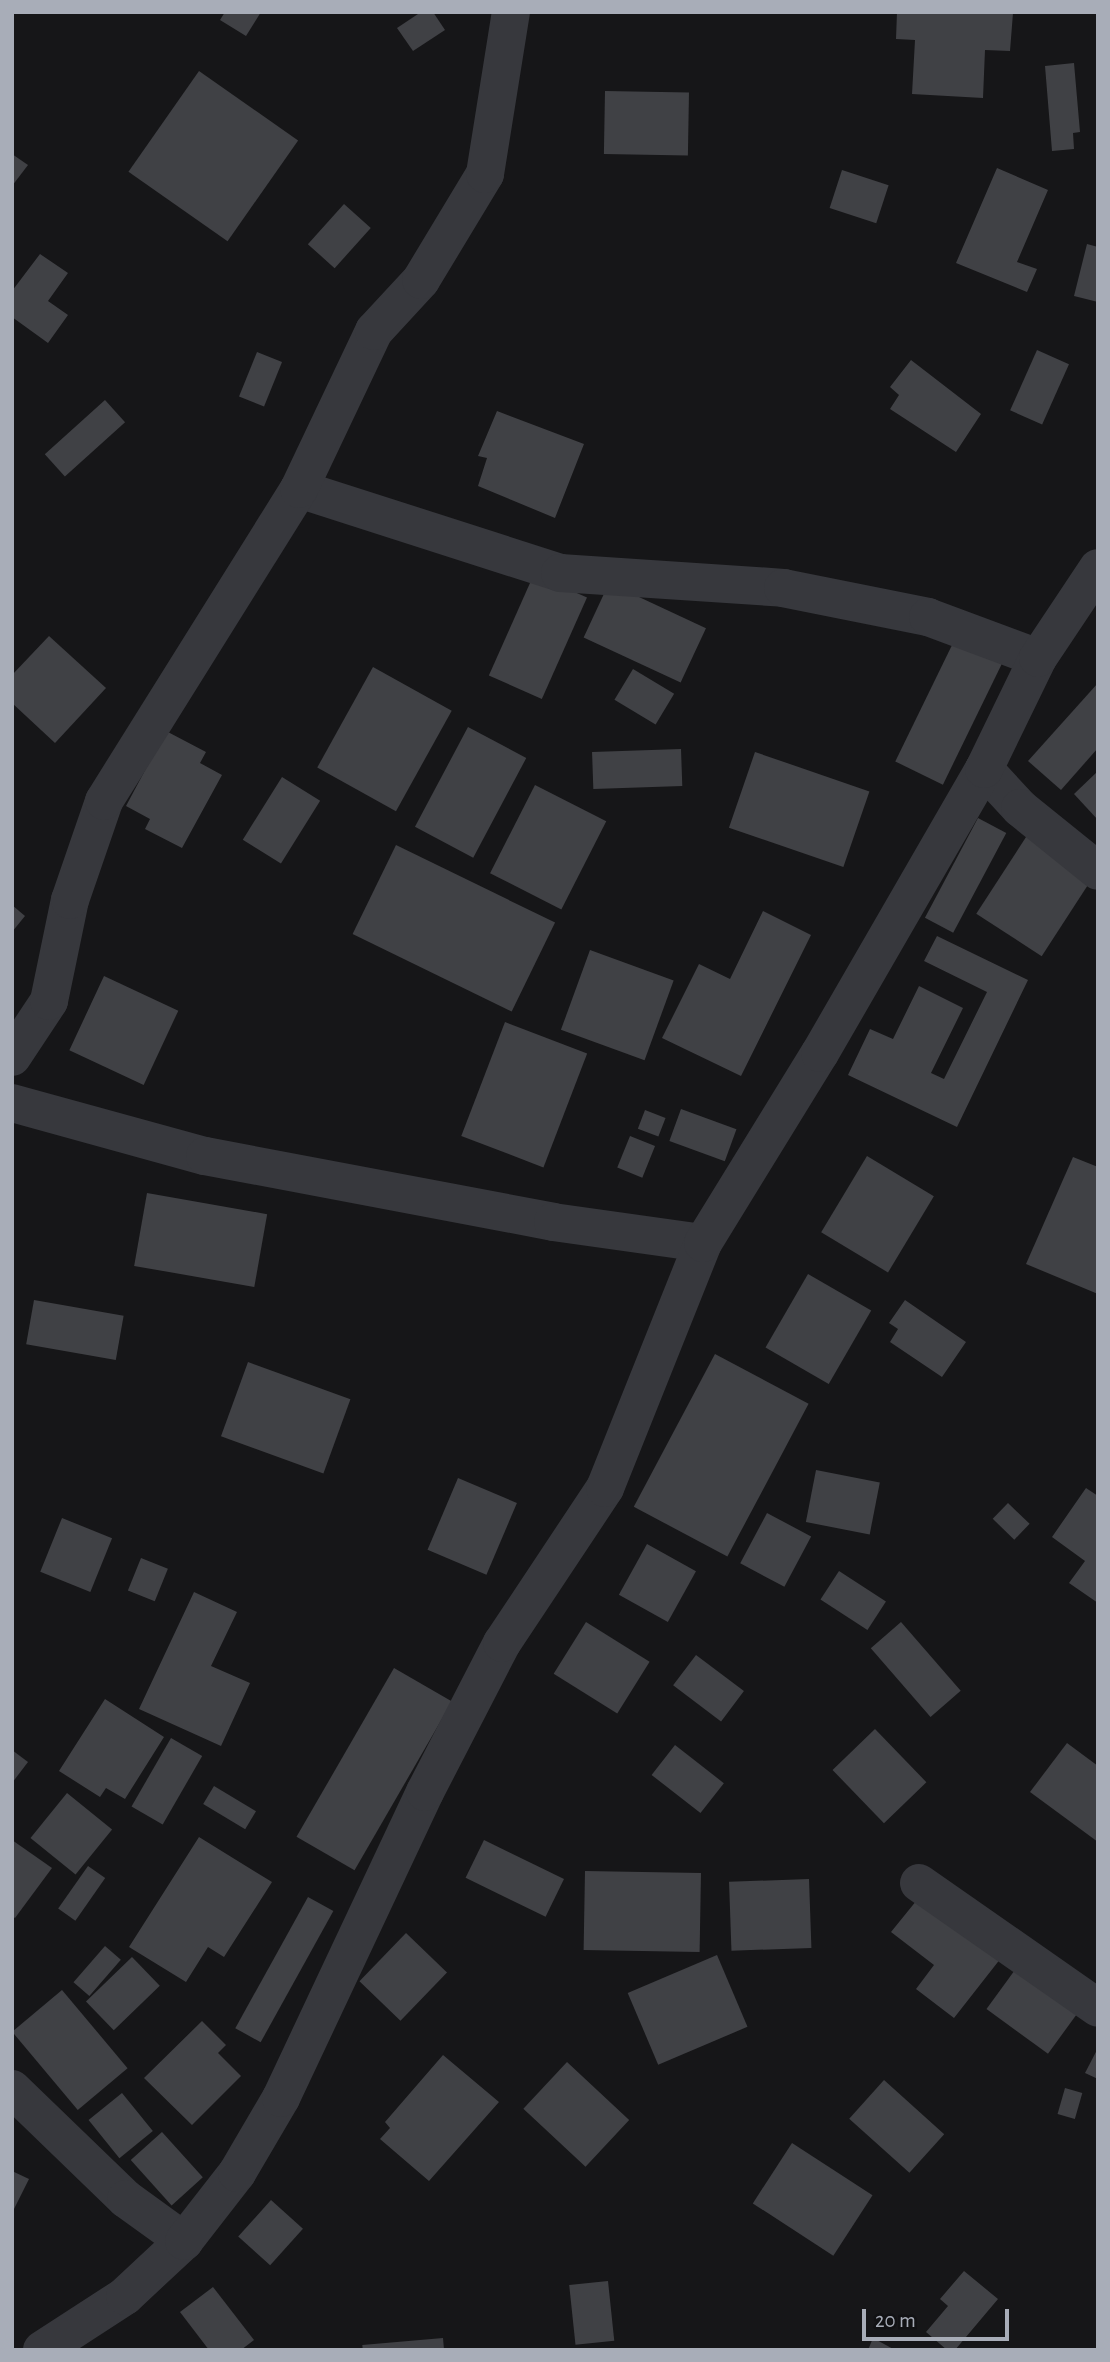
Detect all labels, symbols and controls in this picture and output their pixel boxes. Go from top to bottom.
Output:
scale bar [865,2296,1012,2340]
text: 20 m [875,2310,916,2331]

